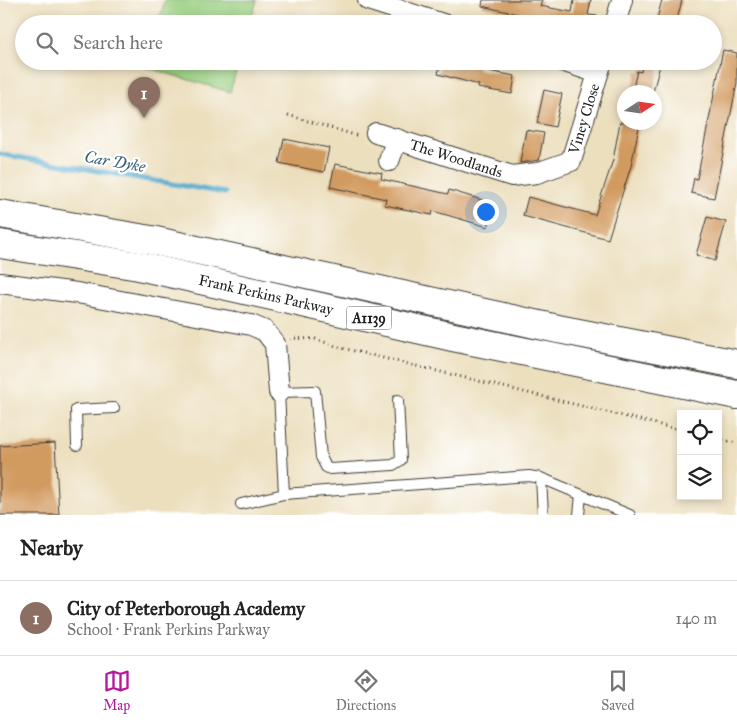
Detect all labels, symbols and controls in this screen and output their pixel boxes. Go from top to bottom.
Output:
search box [15,15,722,70]
icon: search [33,29,61,57]
text: Search here [73,31,163,54]
pin: 1 [128,77,160,118]
street label: Viney Close [564,81,603,157]
north arrow [617,85,662,130]
street label: The Woodlands [408,135,505,181]
water label: Car Dyke [83,147,148,176]
your location [473,199,499,225]
street label: Frank Perkins Parkway [197,271,336,319]
road number: A1139 [346,306,392,330]
map controls [677,410,722,500]
button: locate [677,410,722,455]
button: layers [677,455,722,500]
text: Nearby [20,535,83,561]
text: City of Peterborough Academy [67,597,305,620]
text: 1 [33,609,39,628]
text: 140 m [676,609,717,628]
text: School · Frank Perkins Parkway [67,620,270,639]
tab: Map [103,667,131,714]
tab: Directions [336,667,396,714]
tab: Saved [601,667,634,714]

